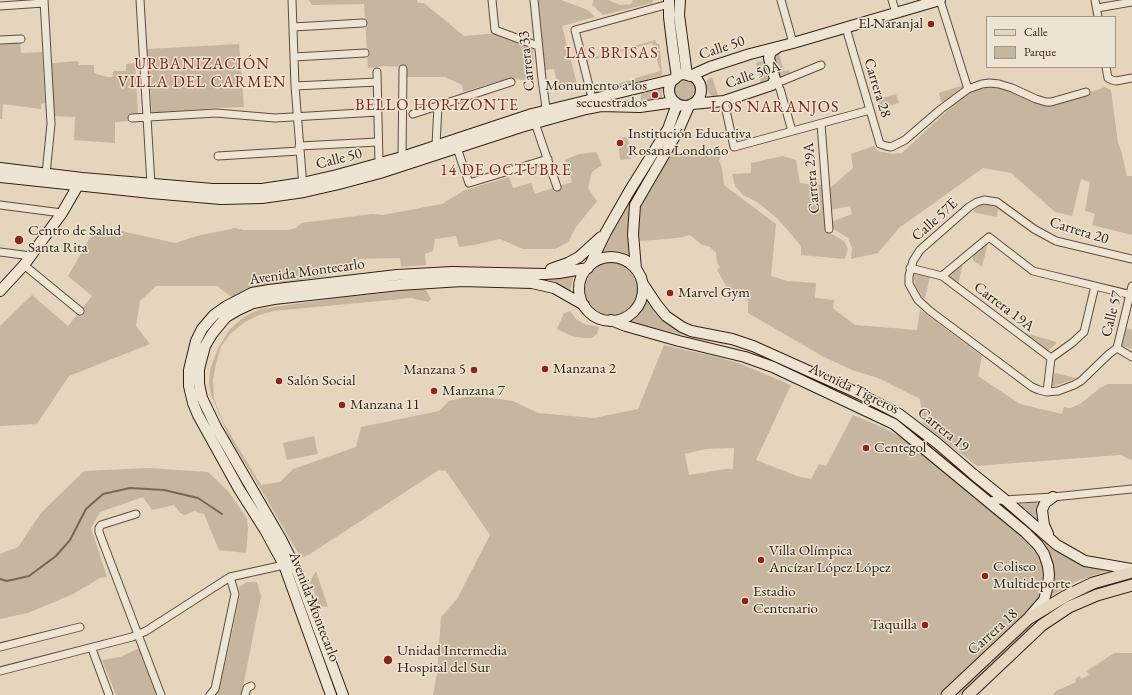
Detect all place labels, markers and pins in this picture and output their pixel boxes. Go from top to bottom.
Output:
place label: El Naranjal [858,15,923,33]
marker: El Naranjal [926,19,936,29]
place label: Monumento a los secuestrados [545,77,647,112]
marker: Monumento a los secuestrados [650,90,660,100]
place label: Institución Educativa Rosana Londoño [628,125,751,160]
marker: Institución Educativa Rosana Londoño [615,138,625,148]
place label: Centro de Salud Santa Rita [28,222,121,257]
marker: Centro de Salud Santa Rita [13,234,25,246]
place label: Marvel Gym [678,284,750,302]
marker: Marvel Gym [665,288,675,298]
place label: Manzana 2 [553,360,616,378]
place label: Manzana 5 [403,361,466,379]
marker: Manzana 2 [540,364,550,374]
marker: Manzana 5 [469,365,479,375]
place label: Salón Social [287,372,356,390]
marker: Salón Social [274,376,284,386]
place label: Manzana 7 [442,382,505,400]
marker: Manzana 7 [429,386,439,396]
place label: Manzana 11 [350,396,420,414]
marker: Manzana 11 [337,400,347,410]
place label: Centegol [874,439,926,457]
marker: Centegol [861,443,871,453]
place label: Villa Olímpica Ancízar López López [769,542,891,577]
marker: Villa Olímpica Ancízar López López [756,555,766,565]
place label: Coliseo Multideporte [993,558,1071,593]
marker: Coliseo Multideporte [980,571,990,581]
place label: Estadio Centenario [753,583,818,618]
marker: Estadio Centenario [740,596,750,606]
place label: Taquilla [870,616,917,634]
marker: Taquilla [920,620,930,630]
place label: Unidad Intermedia Hospital del Sur [397,642,507,677]
marker: Unidad Intermedia Hospital del Sur [382,654,394,666]

